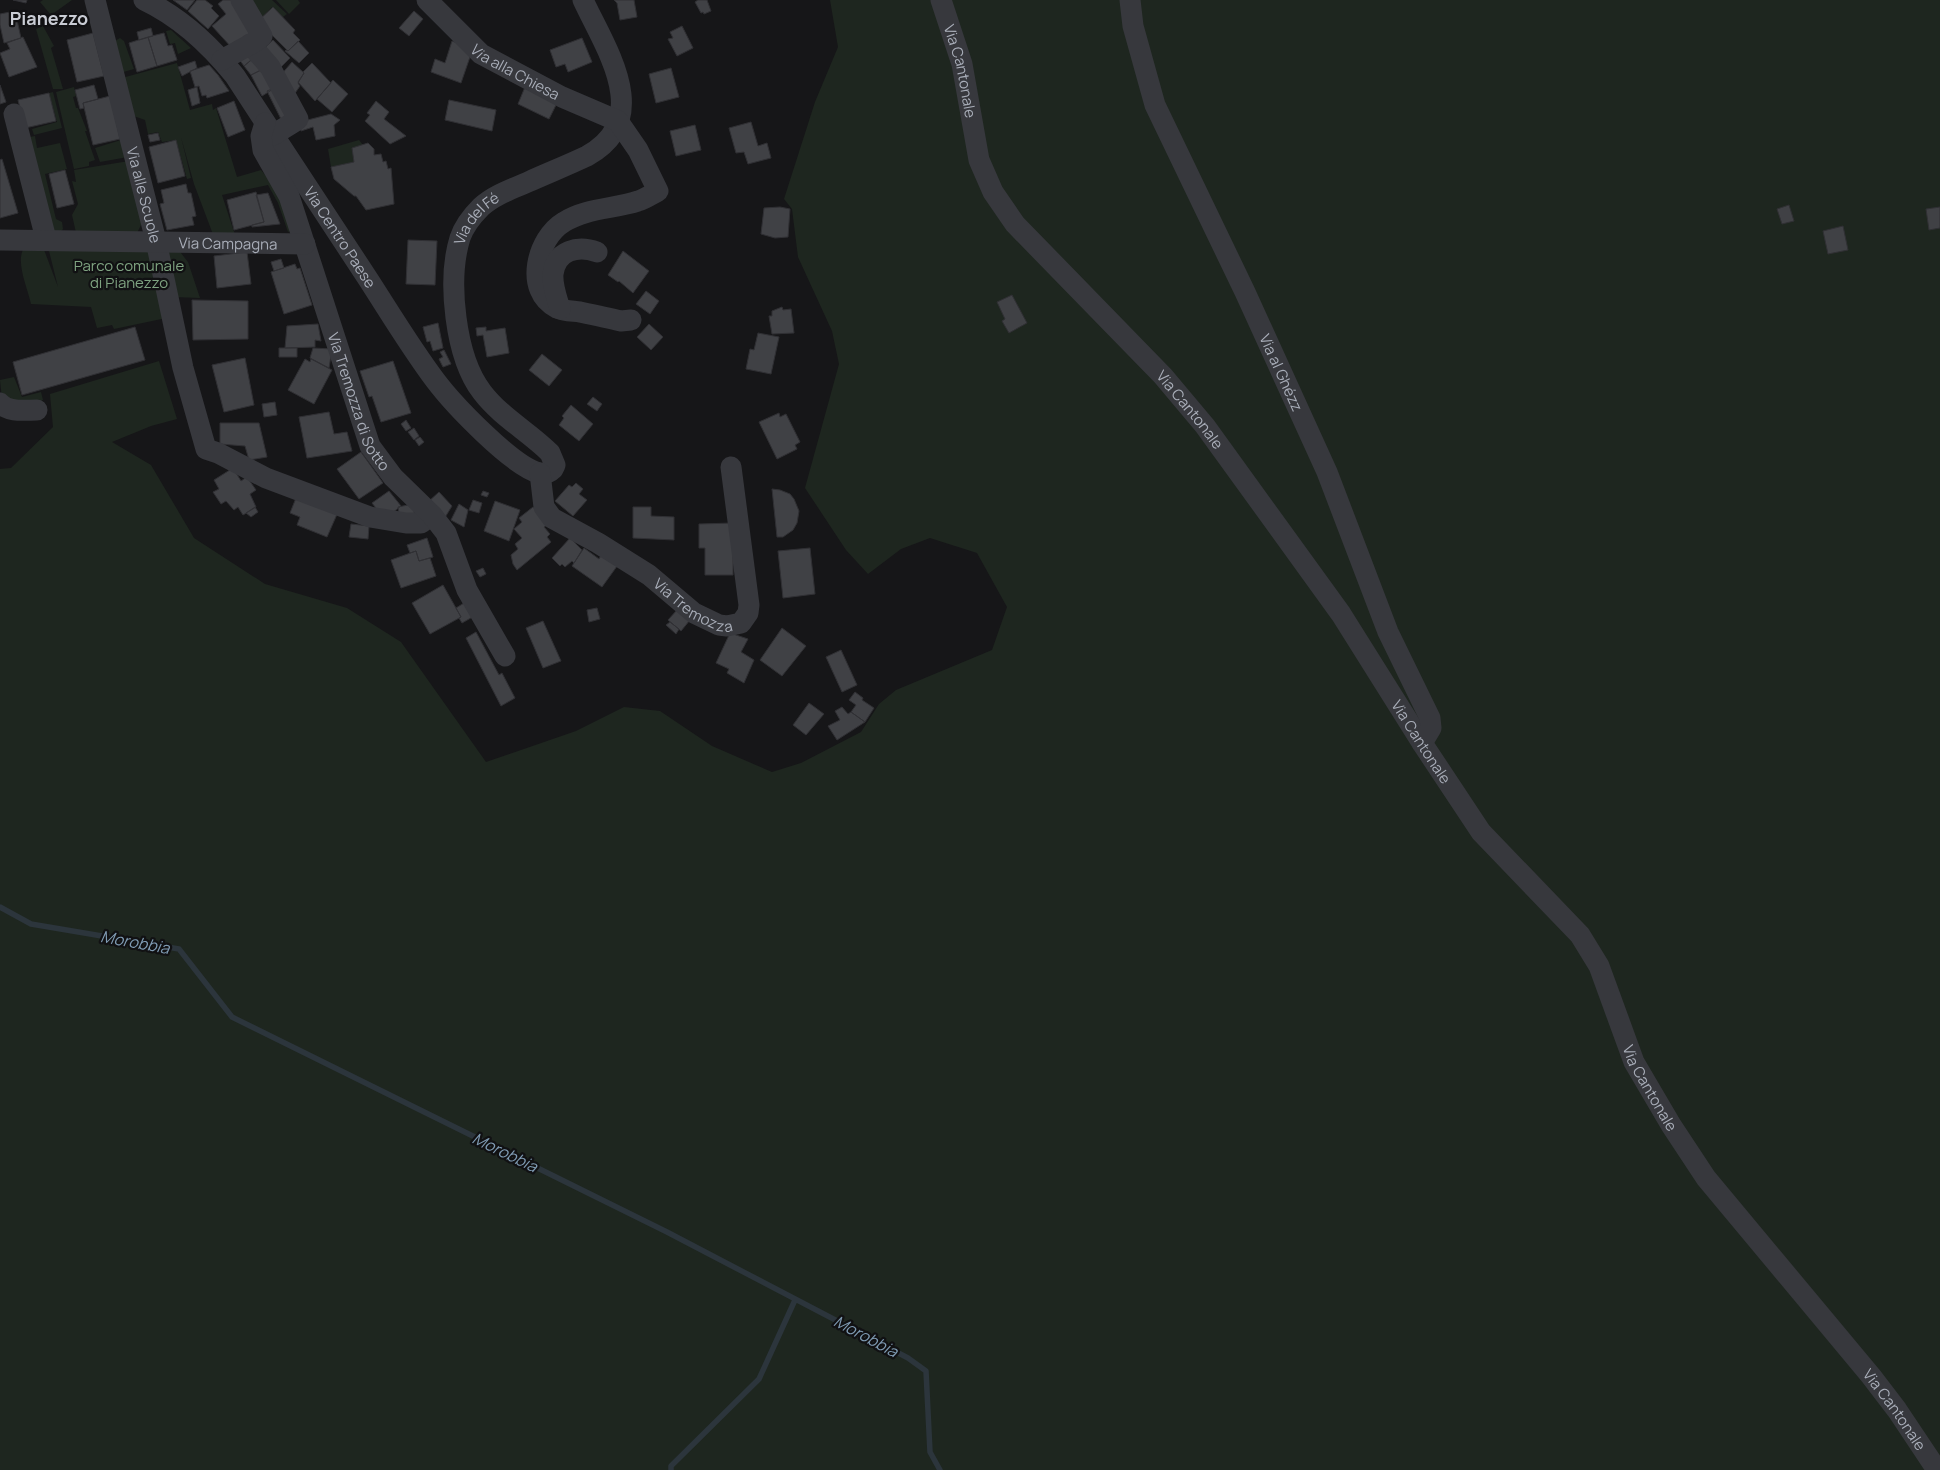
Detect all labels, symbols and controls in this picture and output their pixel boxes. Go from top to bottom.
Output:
district label: Pianezzo [10,6,88,30]
street label: Via Cantonale [939,22,982,120]
street label: Via alla Chiesa [466,39,564,104]
street label: Via alle Scuole [122,145,167,245]
street label: Via Centro Paese [299,182,382,292]
street label: Via del Fé [448,186,503,247]
street label: Via Campagna [178,232,278,254]
park label: Parco comunale di Pianezzo [74,255,184,293]
street label: Via Tremozza di Sotto [323,330,395,475]
street label: Via al Ghézz [1255,330,1308,414]
street label: Via Cantonale [1152,365,1229,453]
street label: Via Tremozza [649,573,734,637]
street label: Via Cantonale [1387,696,1457,788]
water label: Morobbia [99,925,172,959]
street label: Via Cantonale [1618,1042,1683,1135]
water label: Morobbia [469,1127,542,1178]
water label: Morobbia [830,1310,903,1363]
street label: Via Cantonale [1859,1364,1931,1454]

